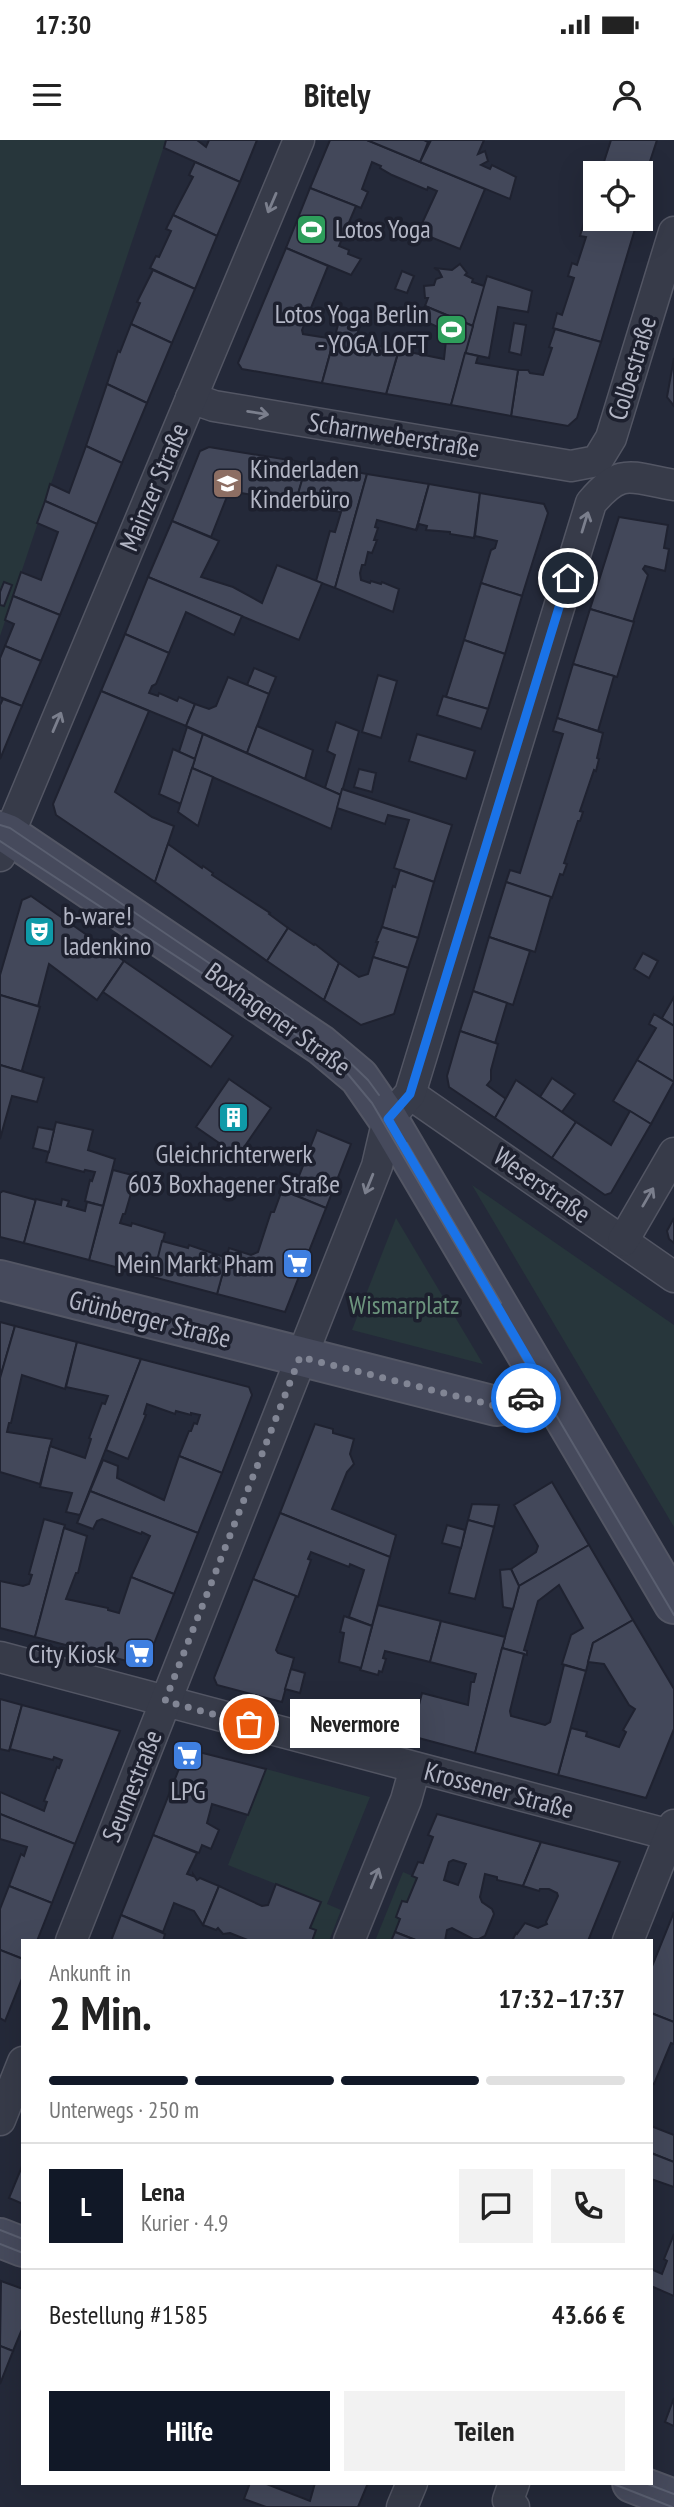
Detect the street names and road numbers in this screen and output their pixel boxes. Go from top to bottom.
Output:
street label: Colbestraße [600,312,663,424]
street label: Scharnweberstraße [306,405,482,464]
street label: Mainzer Straße [112,418,195,556]
street label: Boxhagener Straße [199,955,357,1082]
street label: Weserstraße [487,1139,597,1230]
street label: Grünberger Straße [66,1282,234,1355]
street label: Seumestraße [94,1725,169,1847]
street label: Krossener Straße [421,1754,577,1825]

